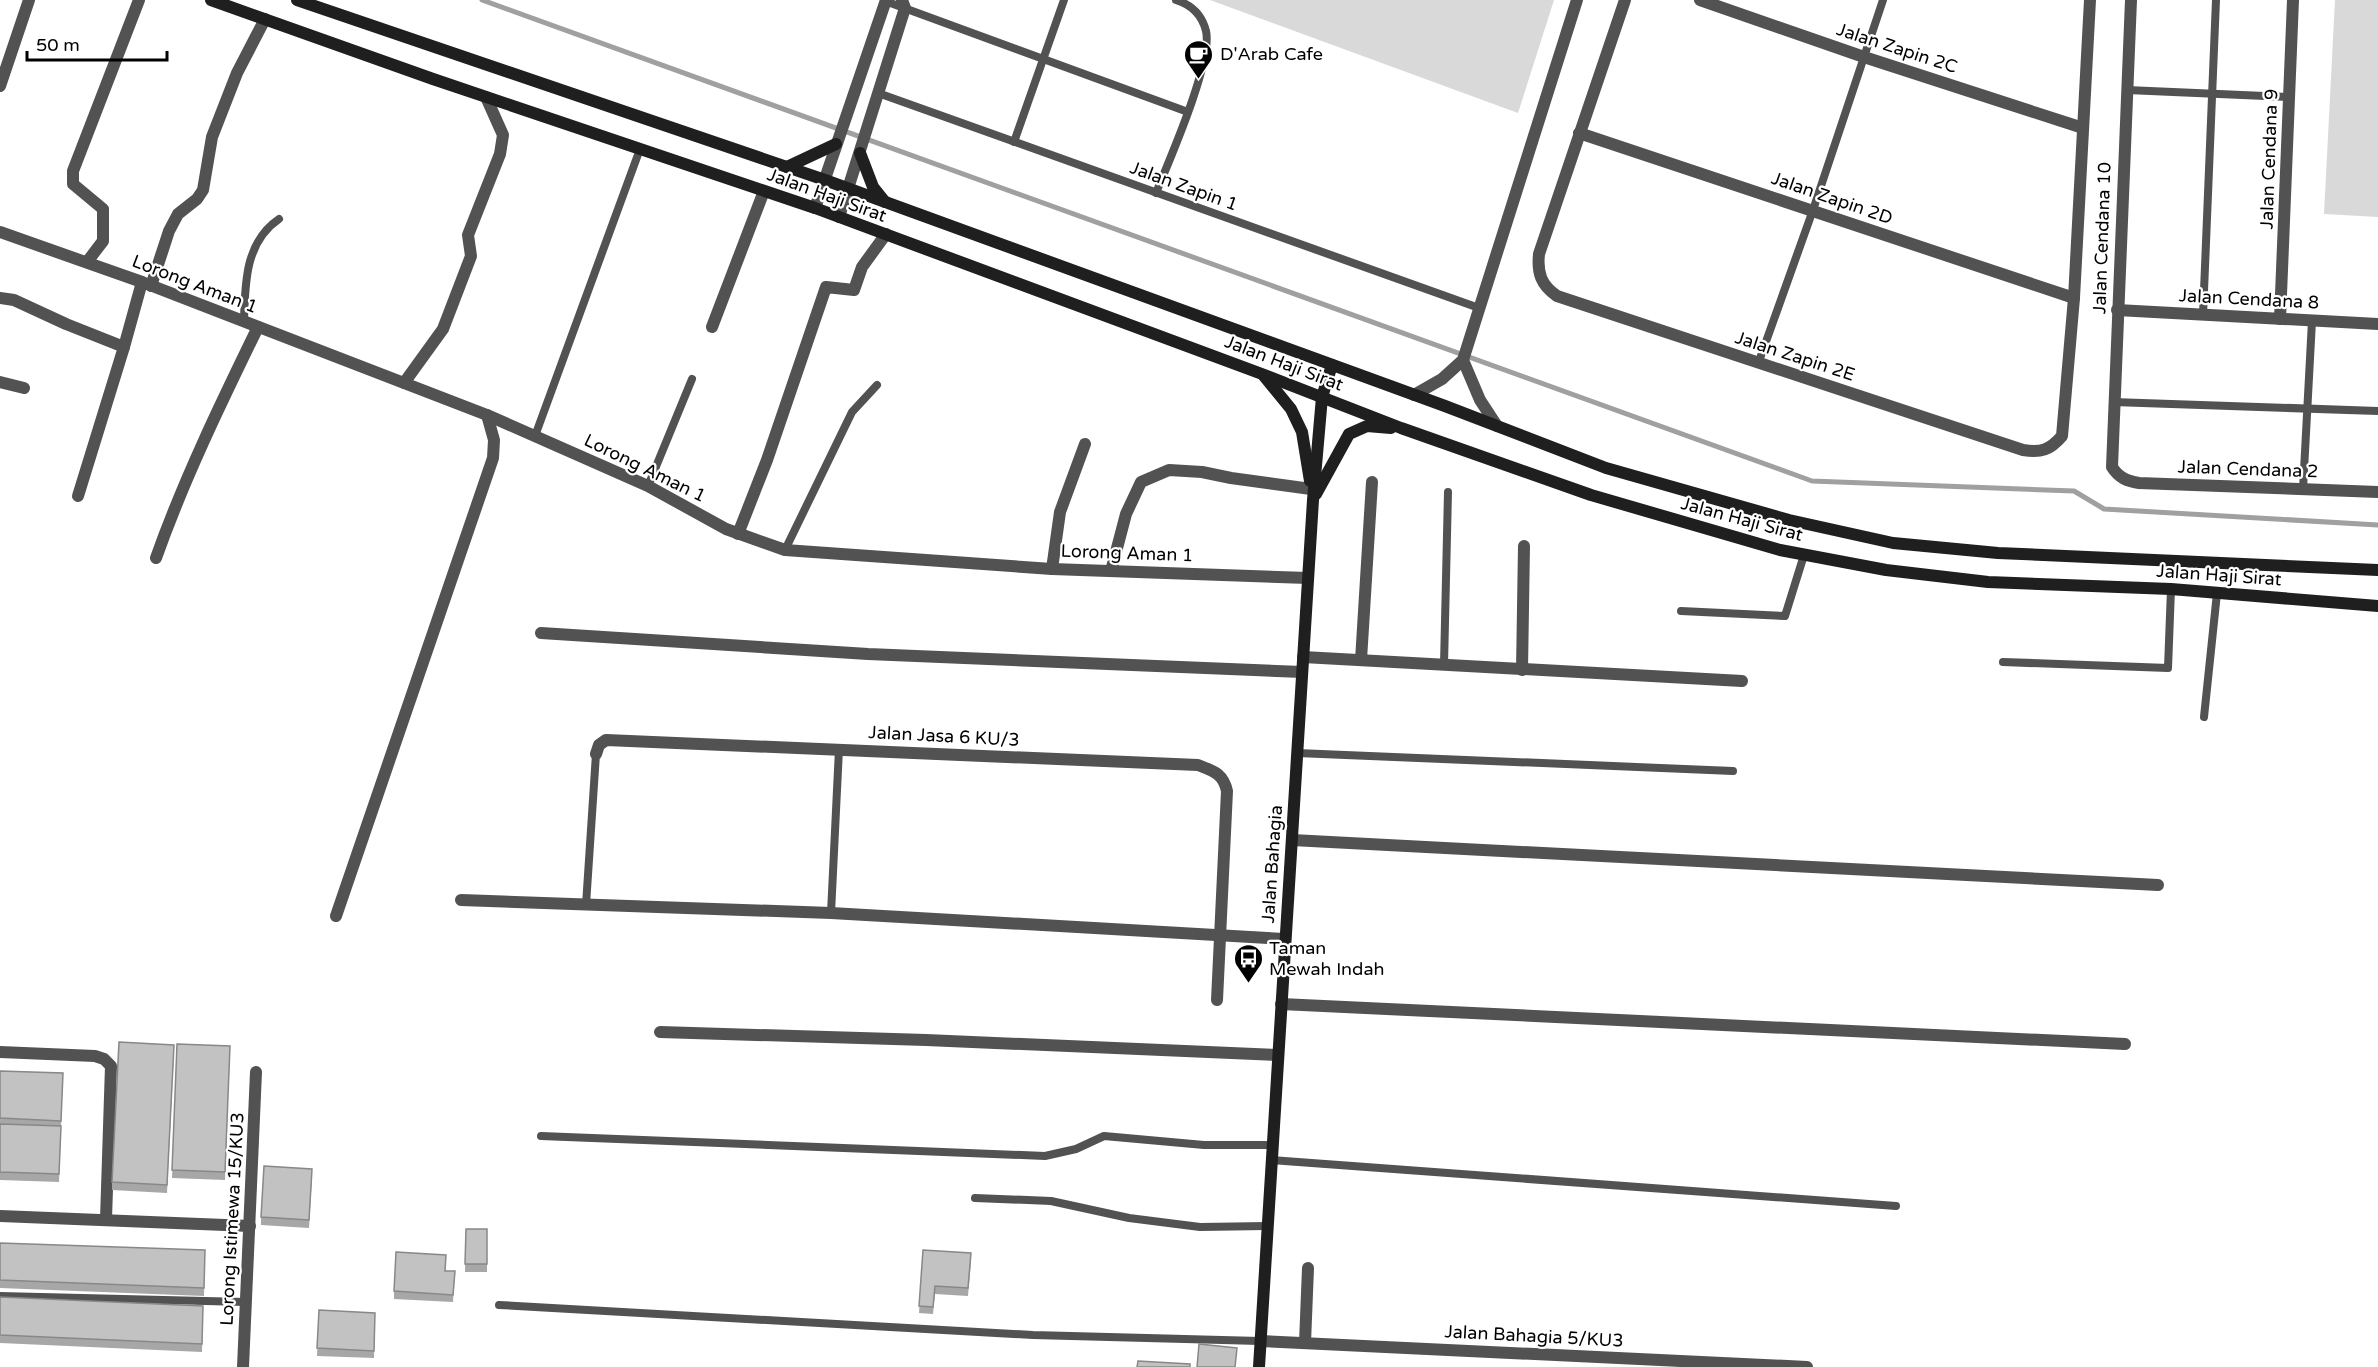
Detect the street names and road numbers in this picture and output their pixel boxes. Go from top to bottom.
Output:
street label: Jalan Zapin 2C [1834,18,1960,78]
street label: Jalan Cendana 9 [2256,88,2282,230]
street label: Jalan Zapin 1 [1127,156,1241,216]
street label: Jalan Cendana 10 [2088,162,2116,314]
street label: Jalan Haji Sirat [764,163,890,227]
street label: Jalan Zapin 2D [1769,167,1895,229]
street label: Lorong Aman 1 [129,250,261,318]
street label: Jalan Cendana 8 [2178,284,2320,314]
street label: Jalan Zapin 2E [1732,326,1858,386]
street label: Jalan Haji Sirat [1222,330,1347,396]
street label: Lorong Aman 1 [580,429,710,507]
street label: Jalan Cendana 2 [2177,456,2319,482]
street label: Jalan Haji Sirat [1679,492,1805,546]
street label: Lorong Aman 1 [1060,540,1194,566]
street label: Jalan Haji Sirat [2156,560,2282,590]
street label: Jalan Jasa 6 KU/3 [868,721,1020,751]
street label: Jalan Bahagia [1257,804,1287,924]
street label: Lorong Istimewa 15/KU3 [215,1112,249,1326]
street label: Jalan Bahagia 5/KU3 [1444,1320,1624,1352]

